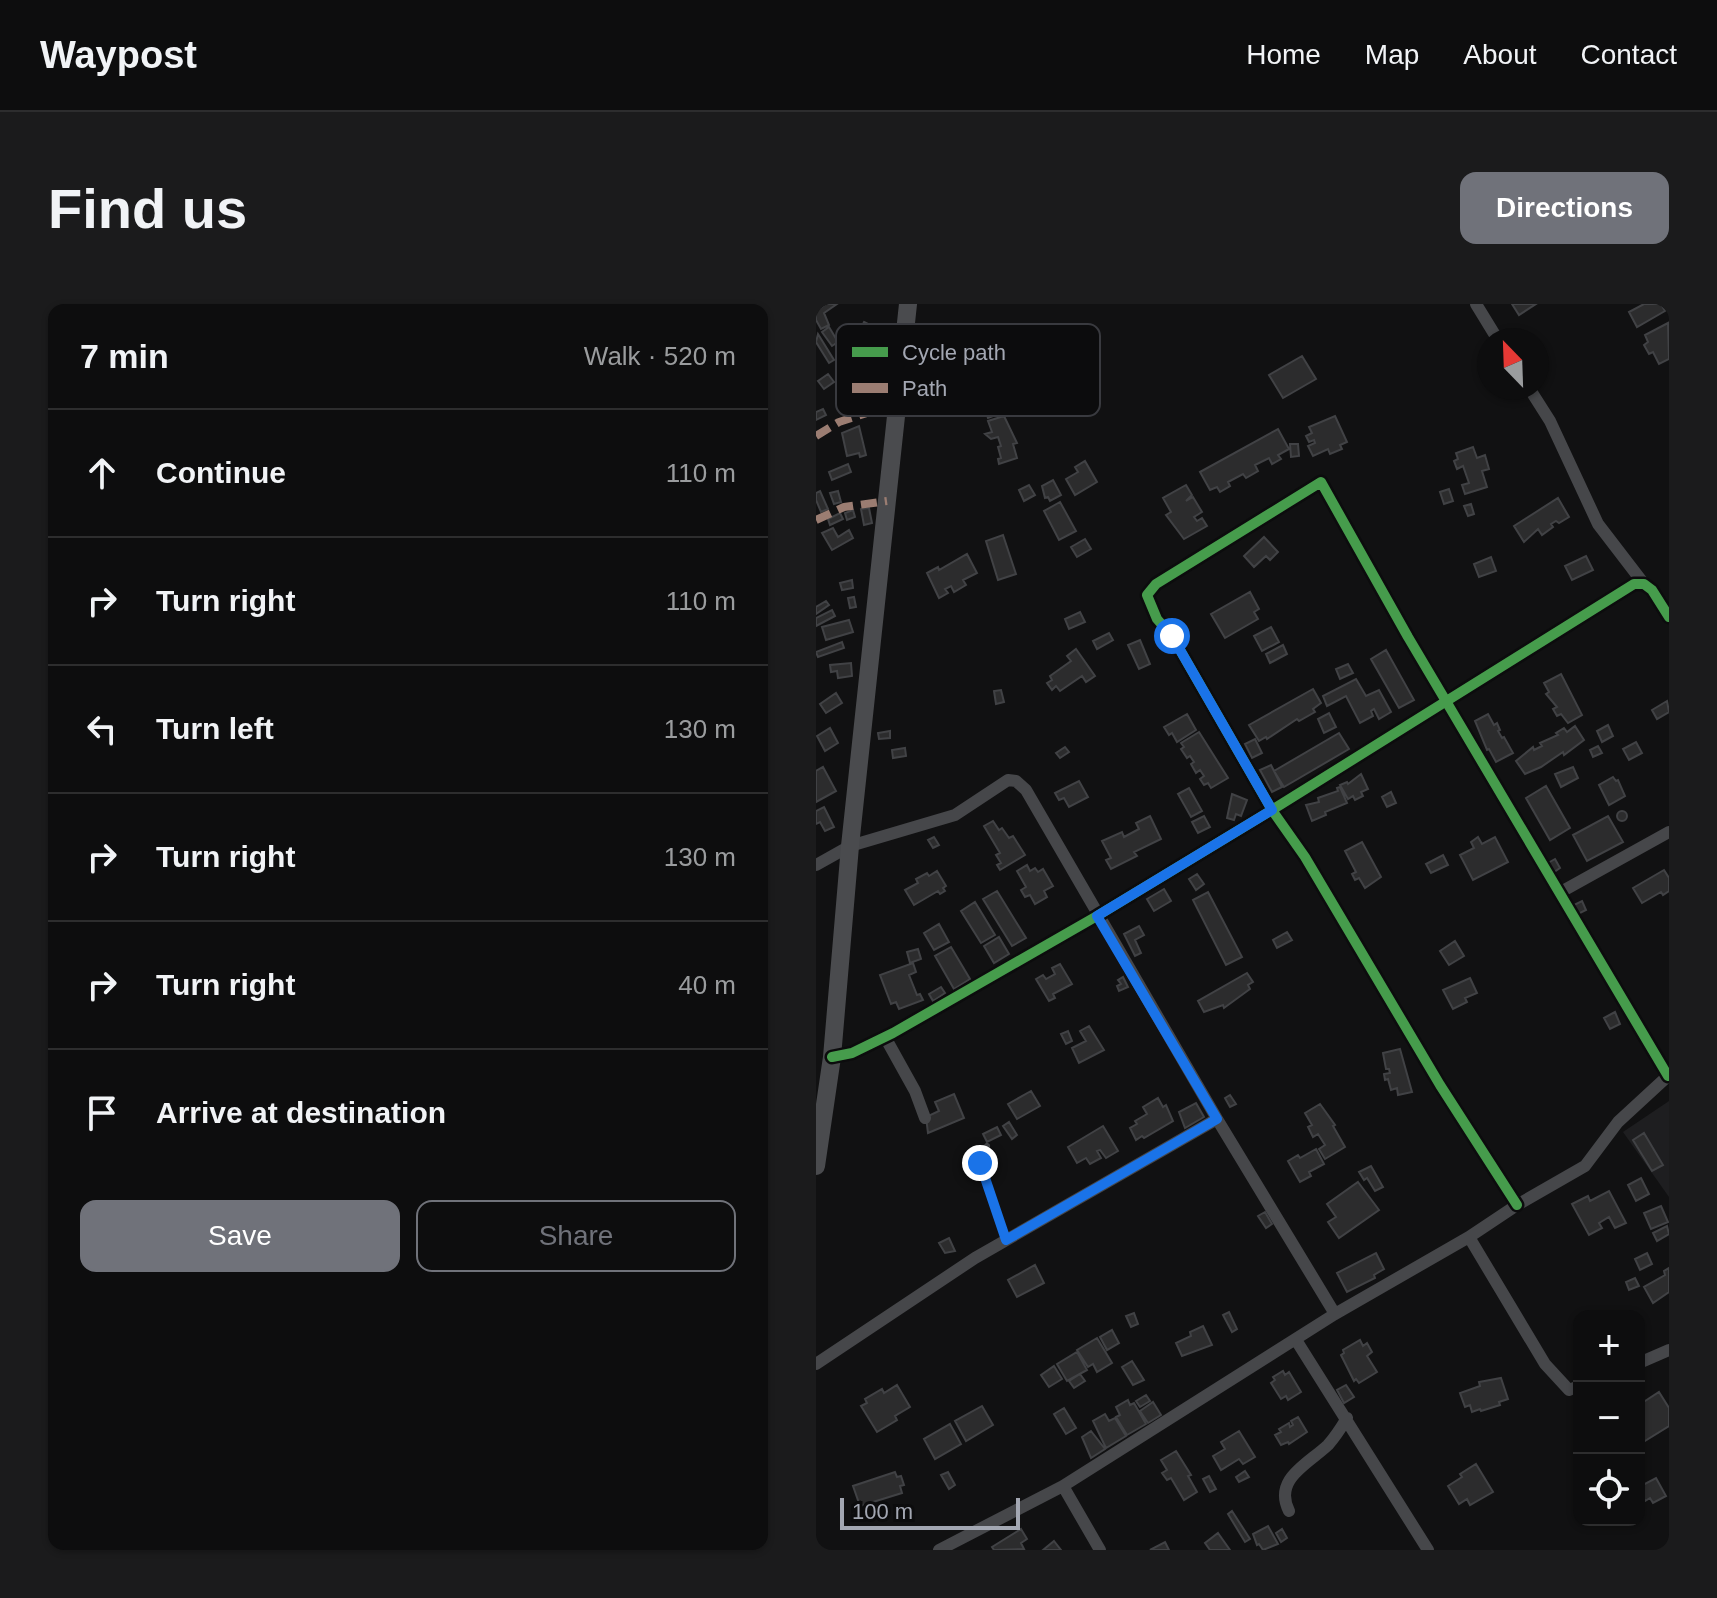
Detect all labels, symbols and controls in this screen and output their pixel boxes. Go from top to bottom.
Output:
text: Waypost [40,34,197,76]
text: Home [1246,39,1321,70]
text: Map [1365,39,1419,70]
text: About [1463,39,1537,70]
text: Contact [1581,39,1677,70]
button: Directions [1460,172,1669,244]
text: Find us [48,177,247,240]
legend [836,324,1100,416]
north arrow [1477,328,1549,400]
text: 7 min [80,337,169,375]
text: Cycle path [902,340,1006,365]
text: Walk · 520 m [584,341,736,371]
text: Path [902,376,947,401]
icon: ahead [80,451,124,495]
text: Continue [156,456,286,489]
text: 110 m [666,458,736,488]
icon: right [80,579,124,623]
text: Turn right [156,584,295,617]
text: 110 m [666,586,736,616]
route start [1154,618,1190,654]
icon: left [80,707,124,751]
text: Turn left [156,712,274,745]
text: 130 m [664,714,736,744]
icon: right [80,835,124,879]
text: Turn right [156,840,295,873]
text: 130 m [664,842,736,872]
icon: right [80,963,124,1007]
text: Turn right [156,968,295,1001]
text: 40 m [678,970,736,1000]
icon: arrive [80,1091,124,1135]
text: Arrive at destination [156,1096,446,1129]
route end [962,1145,998,1181]
button: Save [80,1200,400,1272]
button: Share [416,1200,736,1272]
map controls [1573,1310,1645,1526]
button: + [1573,1310,1645,1382]
button: − [1573,1382,1645,1454]
button: locate [1573,1454,1645,1526]
scale bar [840,1494,1020,1530]
text: 100 m [852,1499,913,1524]

